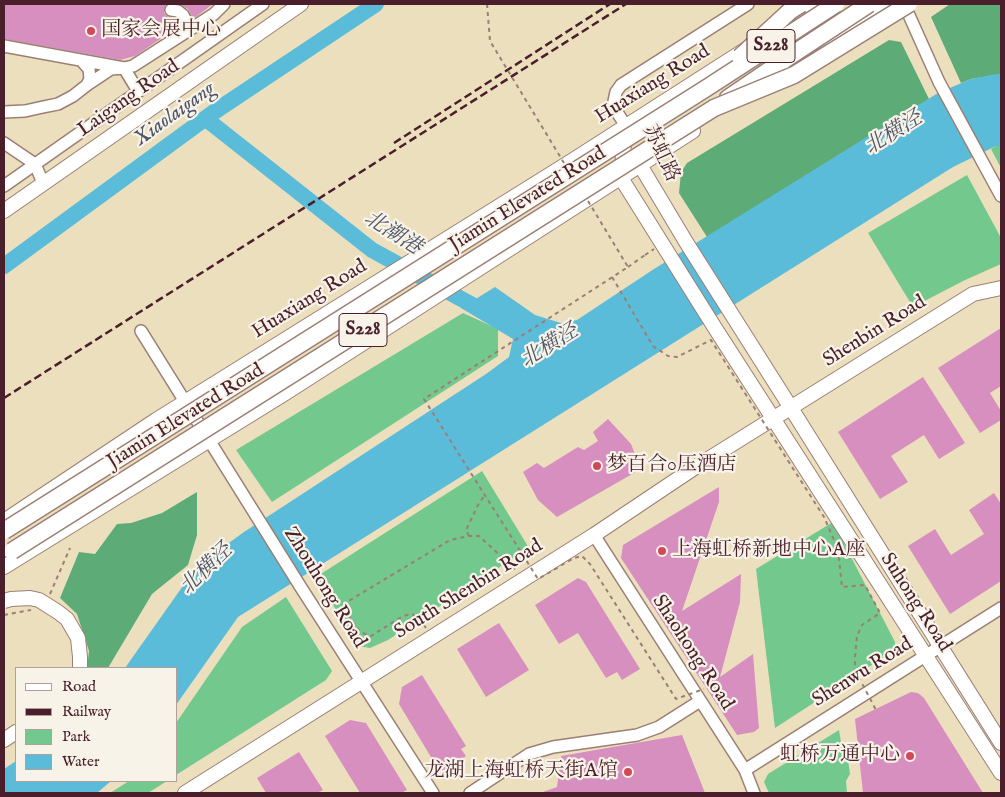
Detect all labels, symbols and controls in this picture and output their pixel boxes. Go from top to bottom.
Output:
place label: 国家会展中心 [101,19,221,43]
marker: 国家会展中心 [85,25,97,37]
road number: S228 [747,29,795,62]
street label: Huaxiang Road [591,40,715,130]
street label: Laigang Road [73,55,185,143]
water label: Xiaolaigang [130,77,220,153]
water label: 北横泾 [861,107,927,161]
street label: 苏虹路 [636,122,684,186]
street label: Jiamin Elevated Road [445,142,611,258]
water label: 北潮港 [359,207,425,261]
street label: Huaxiang Road [248,255,372,345]
street label: Shenbin Road [819,291,931,373]
road number: S228 [339,314,387,346]
water label: 北横泾 [517,320,583,374]
street label: Jiamin Elevated Road [103,359,269,475]
place label: 梦百合0压酒店 [607,454,737,478]
marker: 梦百合0压酒店 [591,460,603,472]
street label: Zhouhong Road [277,523,371,653]
street label: South Shenbin Road [391,535,547,645]
water label: 北横泾 [176,539,238,601]
place label: 上海虹桥新地中心A座 [672,539,866,563]
marker: 上海虹桥新地中心A座 [656,545,668,557]
street label: Suhong Road [874,549,956,657]
street label: Shaohong Road [646,591,738,715]
street label: Shenwu Road [809,633,917,713]
legend [15,667,178,782]
text: Road [62,677,96,696]
text: Railway [62,702,111,721]
text: Park [62,727,91,746]
place label: 虹桥万通中心 [780,744,900,768]
marker: 虹桥万通中心 [904,750,916,762]
text: Water [62,752,99,771]
place label: 龙湖上海虹桥天街A馆 [424,760,618,784]
marker: 龙湖上海虹桥天街A馆 [622,766,634,778]

